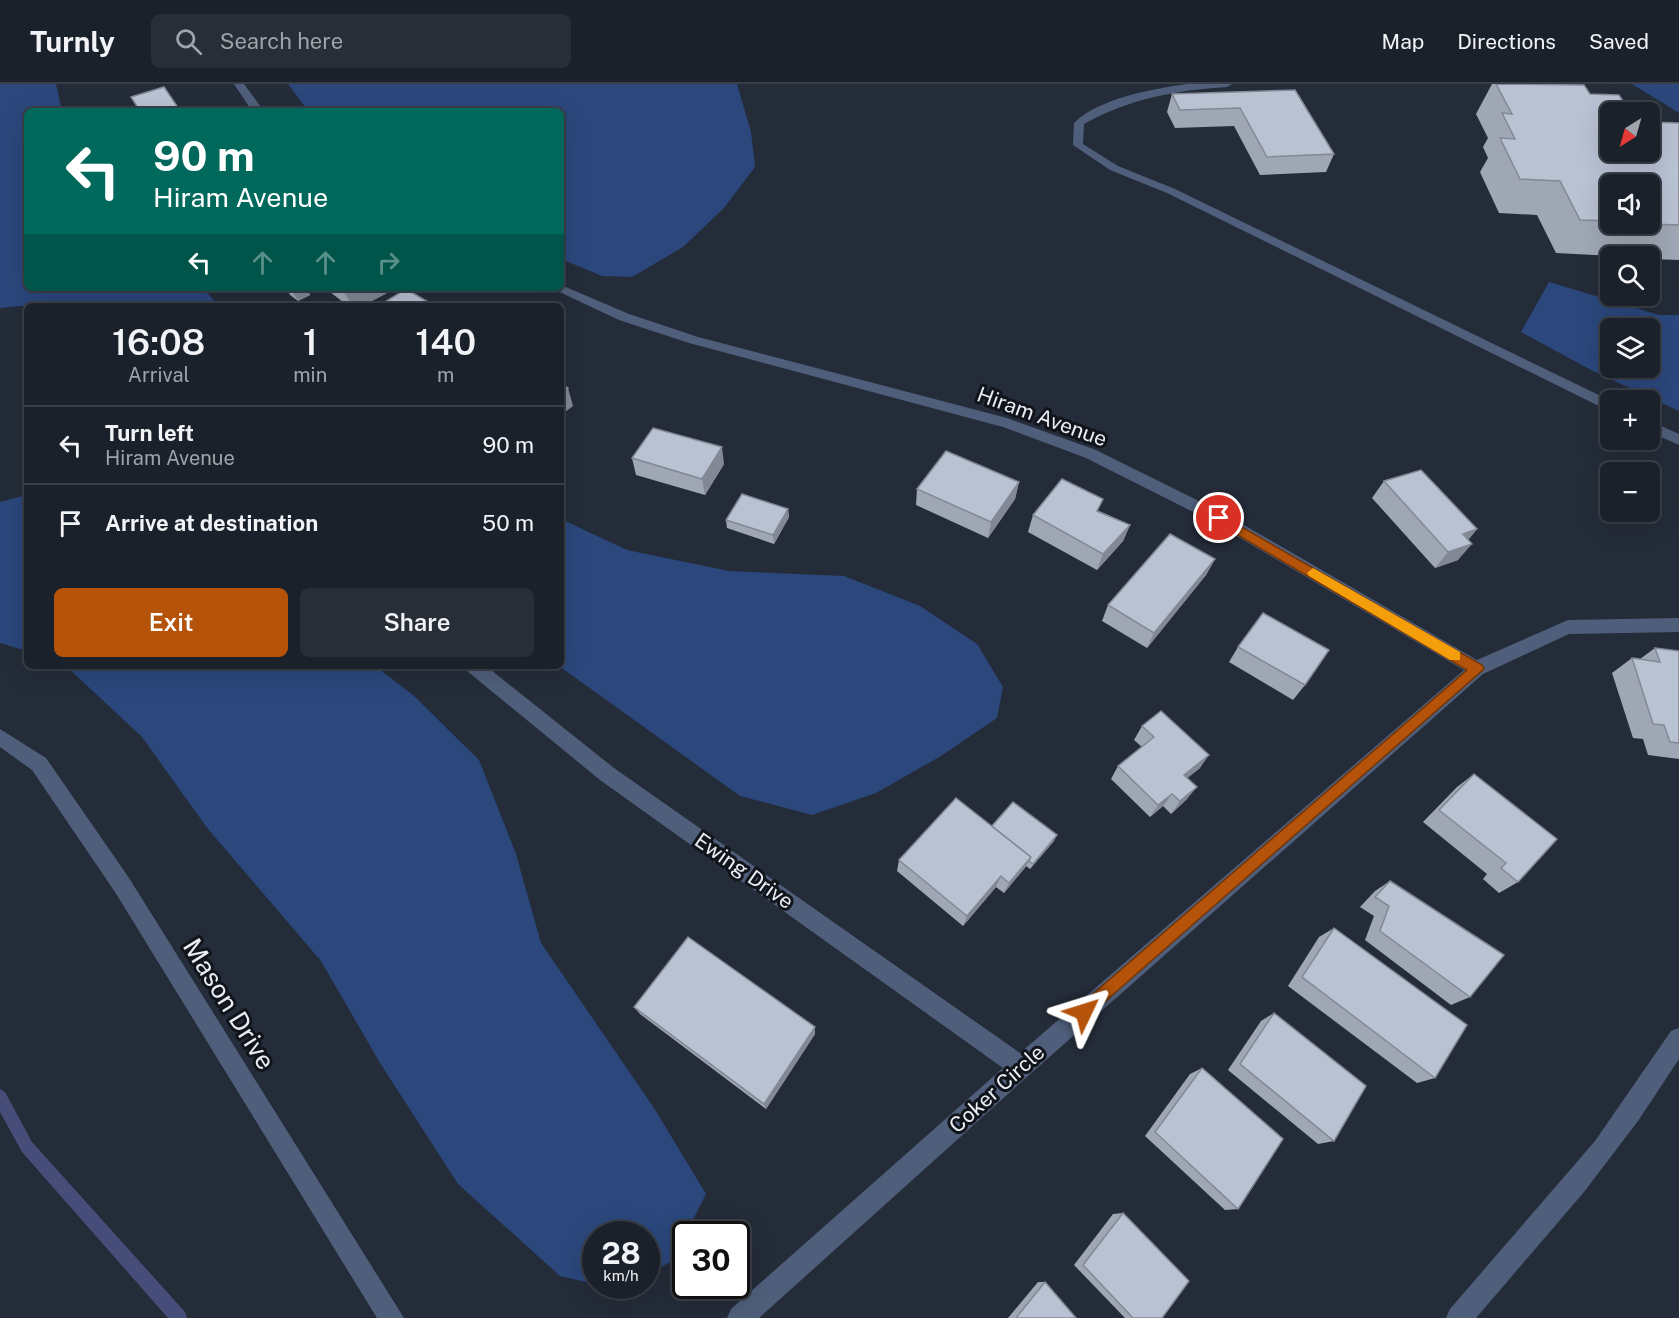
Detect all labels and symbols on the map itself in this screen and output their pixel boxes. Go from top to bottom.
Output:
north arrow [1600,102,1660,162]
street label: Hiram Avenue [974,381,1110,452]
pin [1193,492,1244,543]
street label: Ewing Drive [690,827,799,914]
street label: Mason Drive [177,933,282,1075]
position arrow [1052,980,1116,1044]
street label: Coker Circle [944,1039,1049,1138]
speed limit sign: 30 [672,1221,750,1299]

